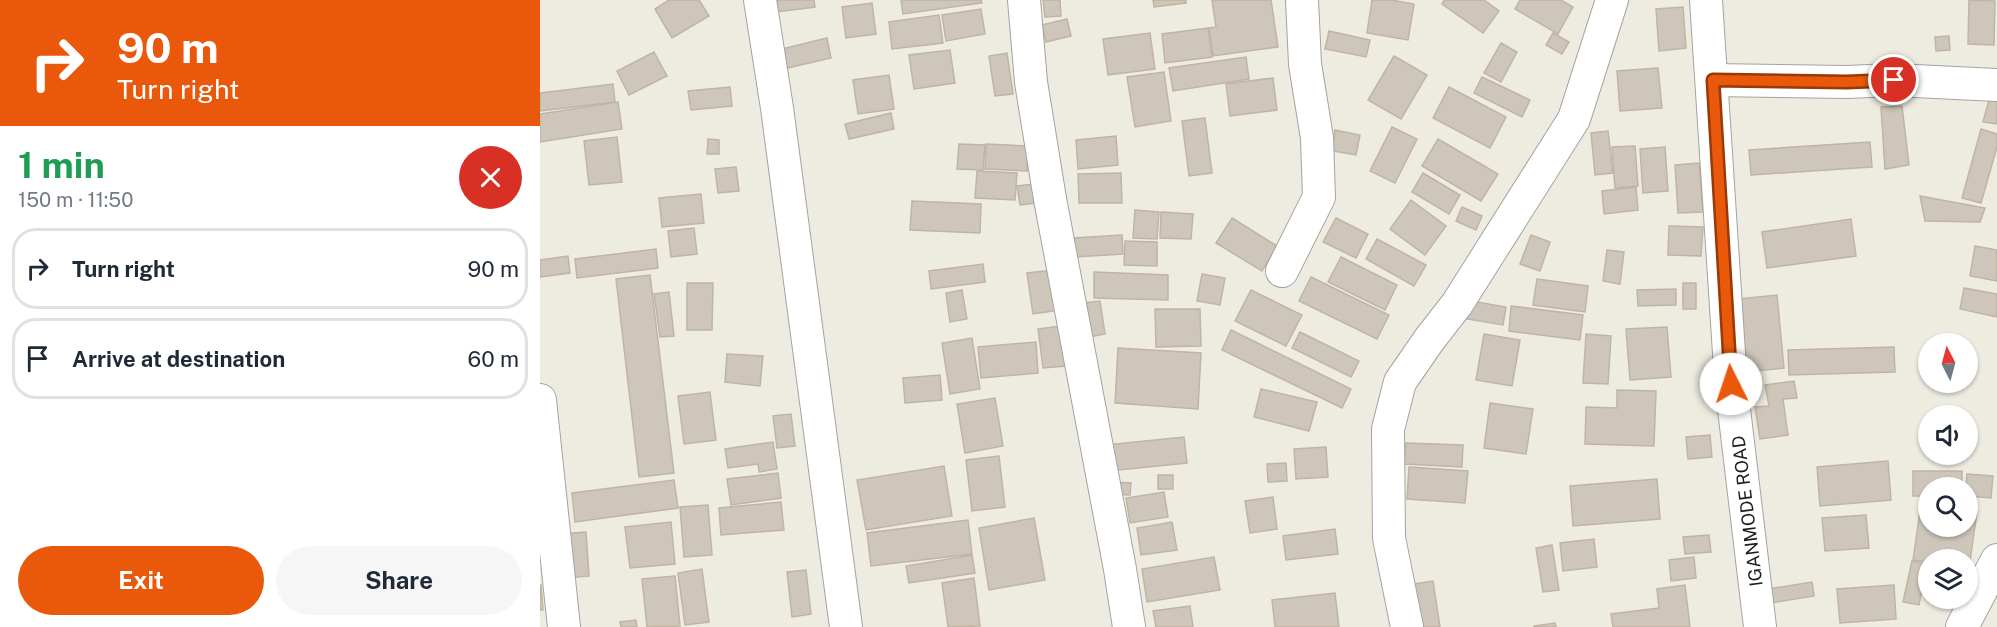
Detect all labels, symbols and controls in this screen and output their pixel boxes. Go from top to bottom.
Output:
text: 90 m [117,23,219,72]
icon: right [18,24,96,102]
pin [1868,54,1919,105]
icon: arrive [1877,63,1910,96]
text: Turn right [117,73,240,105]
text: 1 min [18,144,105,186]
button: close [459,146,522,209]
text: 150 m · 11:50 [18,188,133,212]
icon: right [21,252,54,285]
text: Turn right [72,256,175,282]
text: 90 m [468,256,519,282]
north arrow [1918,333,1978,393]
map controls [1918,333,1978,609]
icon: arrive [21,342,54,375]
text: Arrive at destination [72,346,285,372]
text: 60 m [468,346,519,372]
position arrow [1699,352,1763,416]
button: sound [1918,405,1978,465]
street label: IGANMODE ROAD [1727,434,1767,588]
button: search [1918,477,1978,537]
button: Exit [18,546,264,615]
button: Share [276,546,522,615]
button: layers [1918,549,1978,609]

